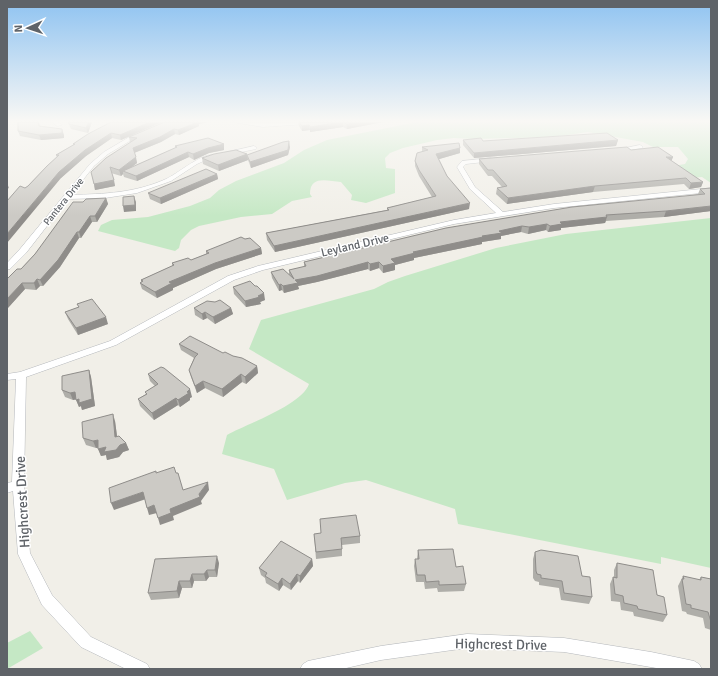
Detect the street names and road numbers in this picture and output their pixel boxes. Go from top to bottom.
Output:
street label: Pantera Drive [41,175,87,228]
street label: Leyland Drive [320,230,391,261]
street label: Highcrest Drive [12,456,33,548]
street label: Highcrest Drive [455,635,547,654]

